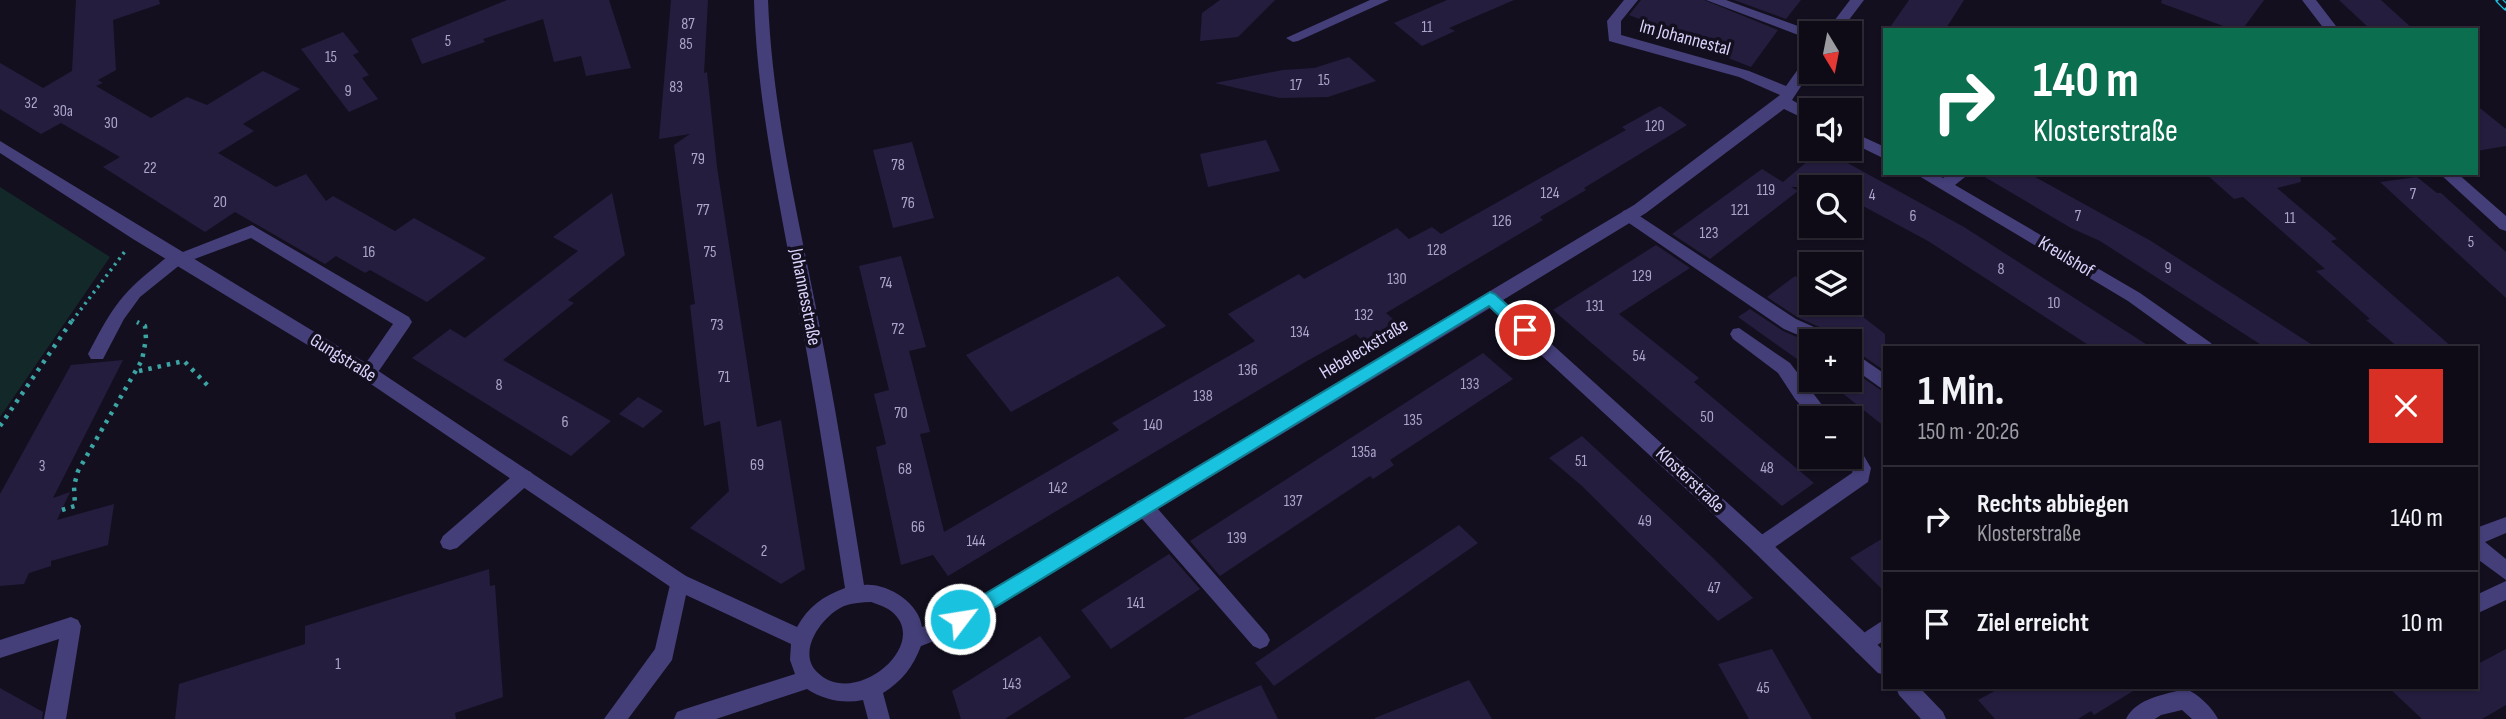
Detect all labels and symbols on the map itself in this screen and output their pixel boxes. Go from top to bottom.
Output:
house number: 87 [681,15,695,34]
street label: Im Johannestal [1637,15,1733,61]
house number: 11 [1421,18,1433,37]
north arrow [1799,21,1862,84]
house number: 5 [445,32,451,51]
house number: 85 [679,35,693,54]
house number: 15 [325,48,337,67]
house number: 15 [1318,71,1330,90]
house number: 17 [1290,76,1303,95]
house number: 83 [669,78,683,97]
house number: 9 [344,82,352,101]
house number: 32 [24,94,38,113]
house number: 30a [53,102,73,121]
house number: 30 [104,114,118,133]
house number: 120 [1645,117,1665,136]
house number: 79 [691,150,705,169]
house number: 78 [891,156,905,175]
house number: 22 [143,159,157,178]
house number: 119 [1757,181,1775,200]
house number: 124 [1541,184,1560,203]
house number: 7 [2410,185,2417,204]
house number: 4 [1869,186,1876,205]
house number: 20 [213,193,227,212]
house number: 76 [901,194,915,213]
house number: 77 [697,201,710,220]
house number: 121 [1731,201,1749,220]
house number: 6 [1909,207,1917,226]
house number: 7 [2075,207,2082,226]
house number: 11 [2284,209,2296,228]
house number: 126 [1492,212,1512,231]
house number: 123 [1699,224,1719,243]
street label: Kreulshof [2034,231,2099,283]
house number: 5 [2468,233,2474,252]
house number: 128 [1427,241,1447,260]
house number: 16 [363,243,375,262]
house number: 75 [704,243,716,262]
street label: Johannesstraße [784,246,826,348]
house number: 9 [2164,259,2172,278]
house number: 8 [1997,260,2005,279]
house number: 129 [1632,267,1652,286]
house number: 130 [1387,270,1407,289]
house number: 74 [880,274,892,293]
house number: 10 [2048,294,2060,313]
house number: 131 [1586,297,1604,316]
pin [1495,300,1555,360]
house number: 132 [1355,306,1373,325]
street label: Hebeleckstraße [1316,314,1412,384]
house number: 73 [710,316,724,335]
house number: 72 [892,320,904,339]
house number: 134 [1290,323,1310,342]
street label: Gungstraße [306,329,380,387]
house number: 54 [1632,347,1646,366]
house number: 136 [1238,361,1258,380]
house number: 71 [718,368,730,387]
house number: 133 [1460,375,1480,394]
house number: 8 [495,376,503,395]
house number: 138 [1193,387,1213,406]
house number: 70 [894,404,908,423]
house number: 50 [1700,408,1714,427]
house number: 135 [1404,411,1422,430]
house number: 6 [561,413,569,432]
house number: 140 [1143,416,1163,435]
street label: Klosterstraße [1651,442,1729,518]
house number: 135a [1352,443,1376,462]
house number: 51 [1575,452,1587,471]
house number: 69 [750,456,764,475]
house number: 3 [39,457,45,476]
house number: 48 [1760,459,1774,478]
house number: 68 [898,460,912,479]
house number: 142 [1049,479,1067,498]
house number: 137 [1284,492,1303,511]
house number: 49 [1638,512,1652,531]
house number: 66 [911,518,925,537]
house number: 139 [1227,529,1247,548]
house number: 144 [966,532,986,551]
house number: 2 [761,542,767,561]
house number: 47 [1708,579,1721,598]
position arrow [923,582,997,656]
house number: 141 [1127,594,1145,613]
house number: 1 [335,655,341,674]
house number: 143 [1002,675,1022,694]
house number: 45 [1756,679,1770,698]

